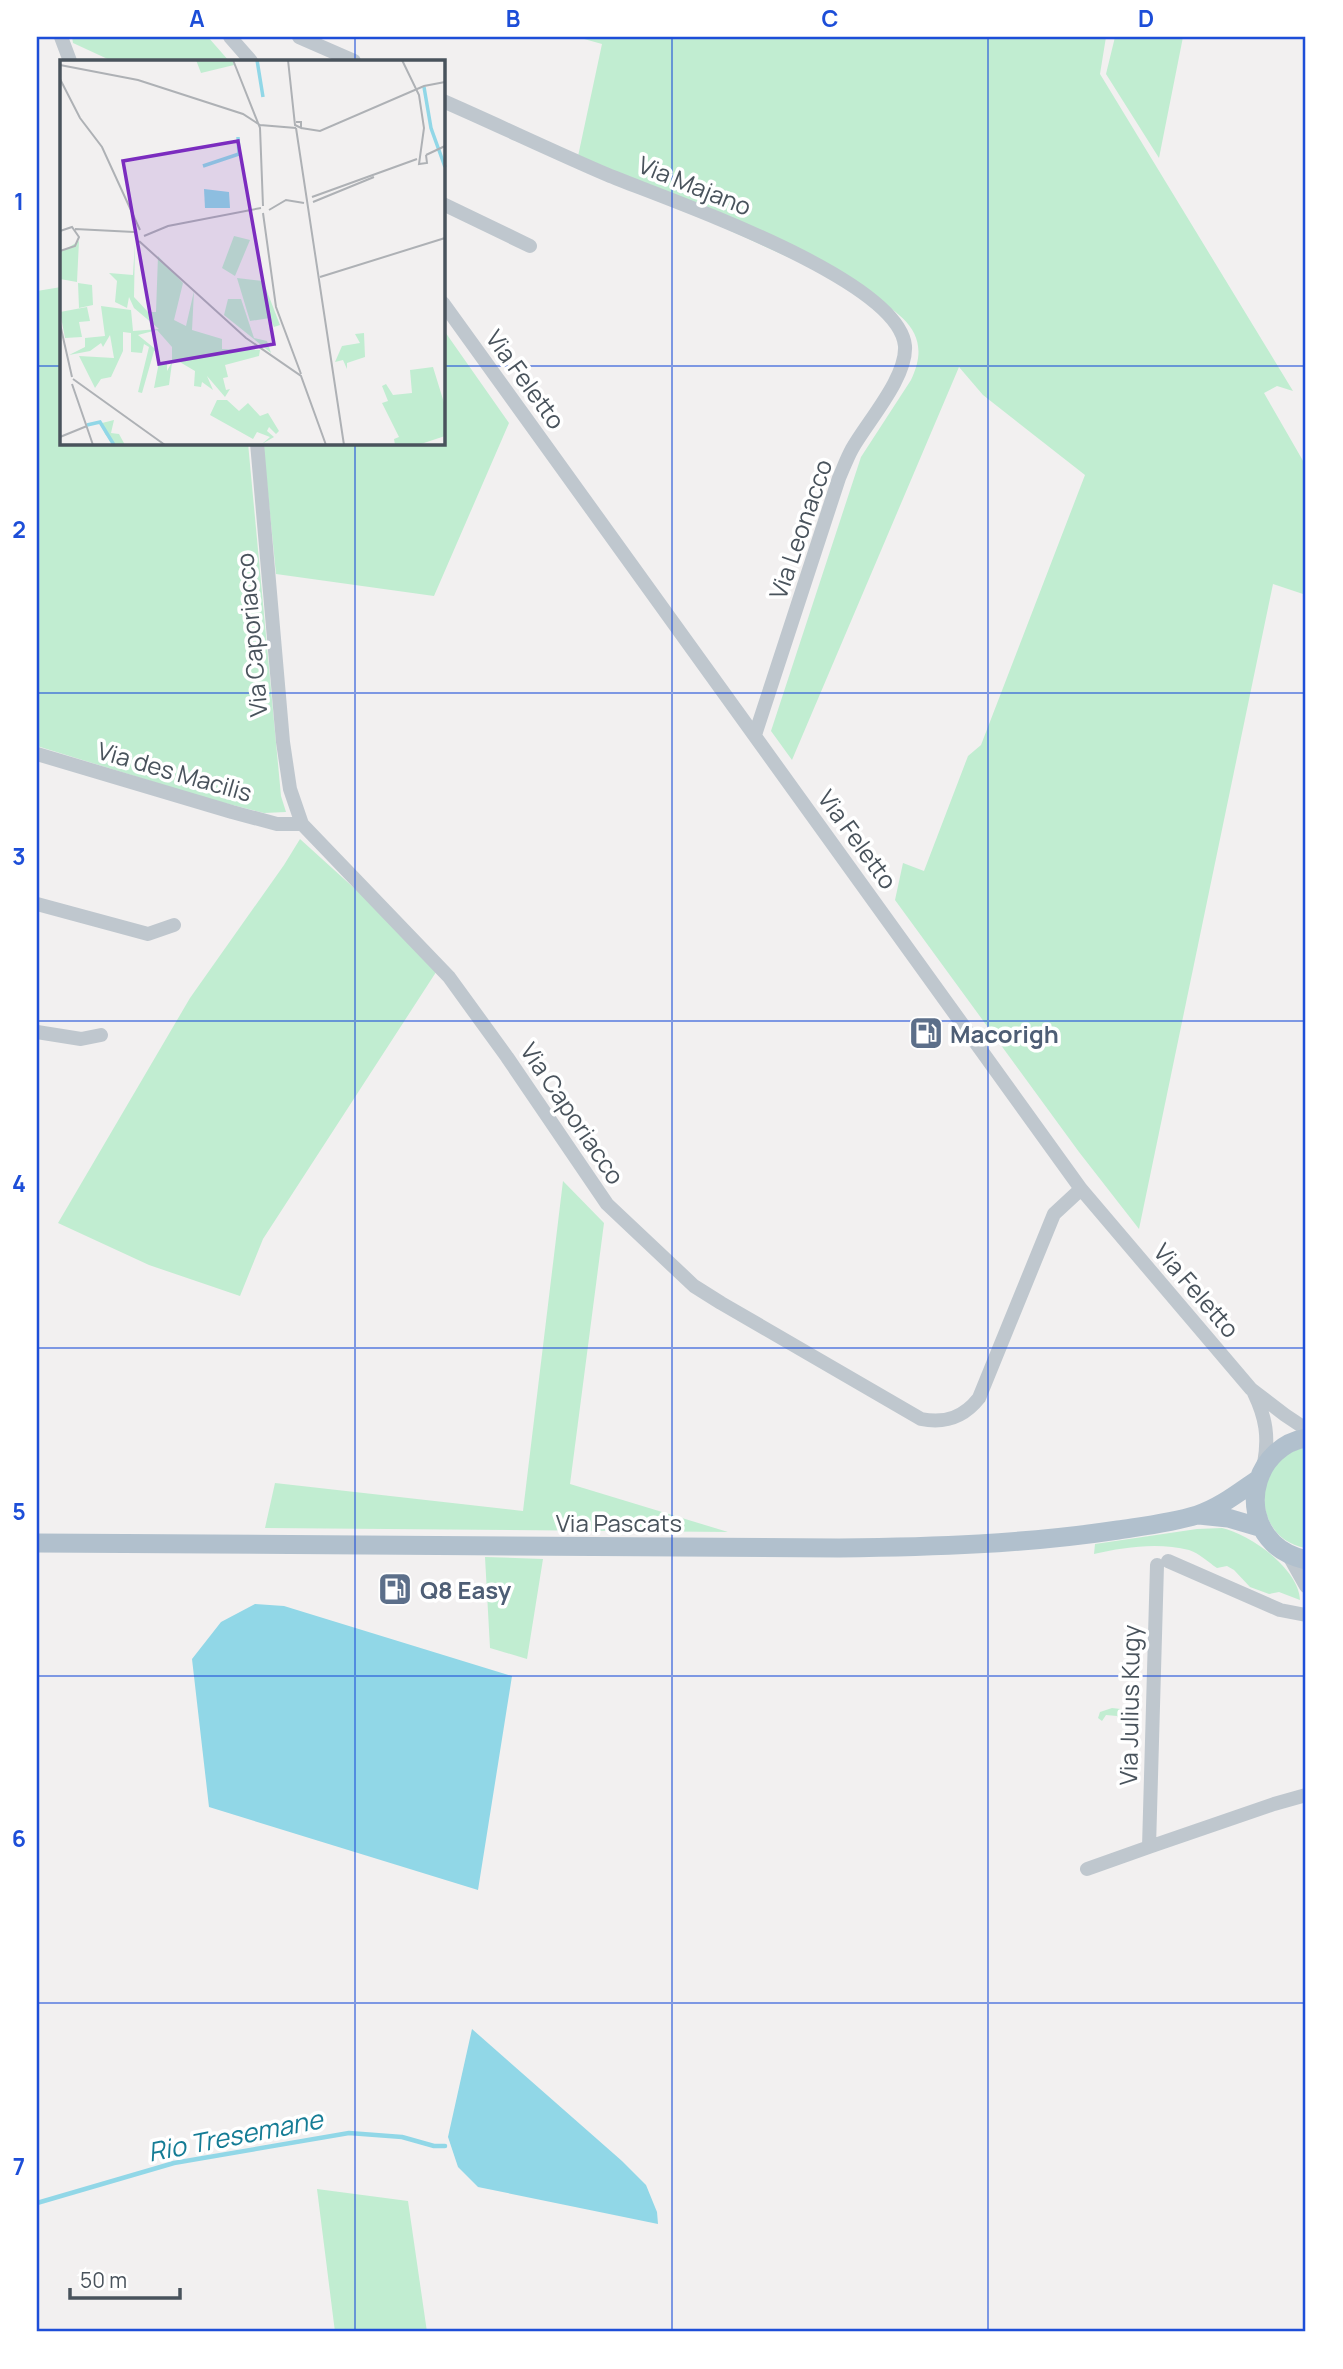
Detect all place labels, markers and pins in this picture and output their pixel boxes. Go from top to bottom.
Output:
fuel station icon: Macorigh [907,1014,945,1052]
place label: Macorigh [950,1017,1059,1050]
fuel station icon: Q8 Easy [376,1570,414,1608]
place label: Q8 Easy [420,1573,512,1606]

